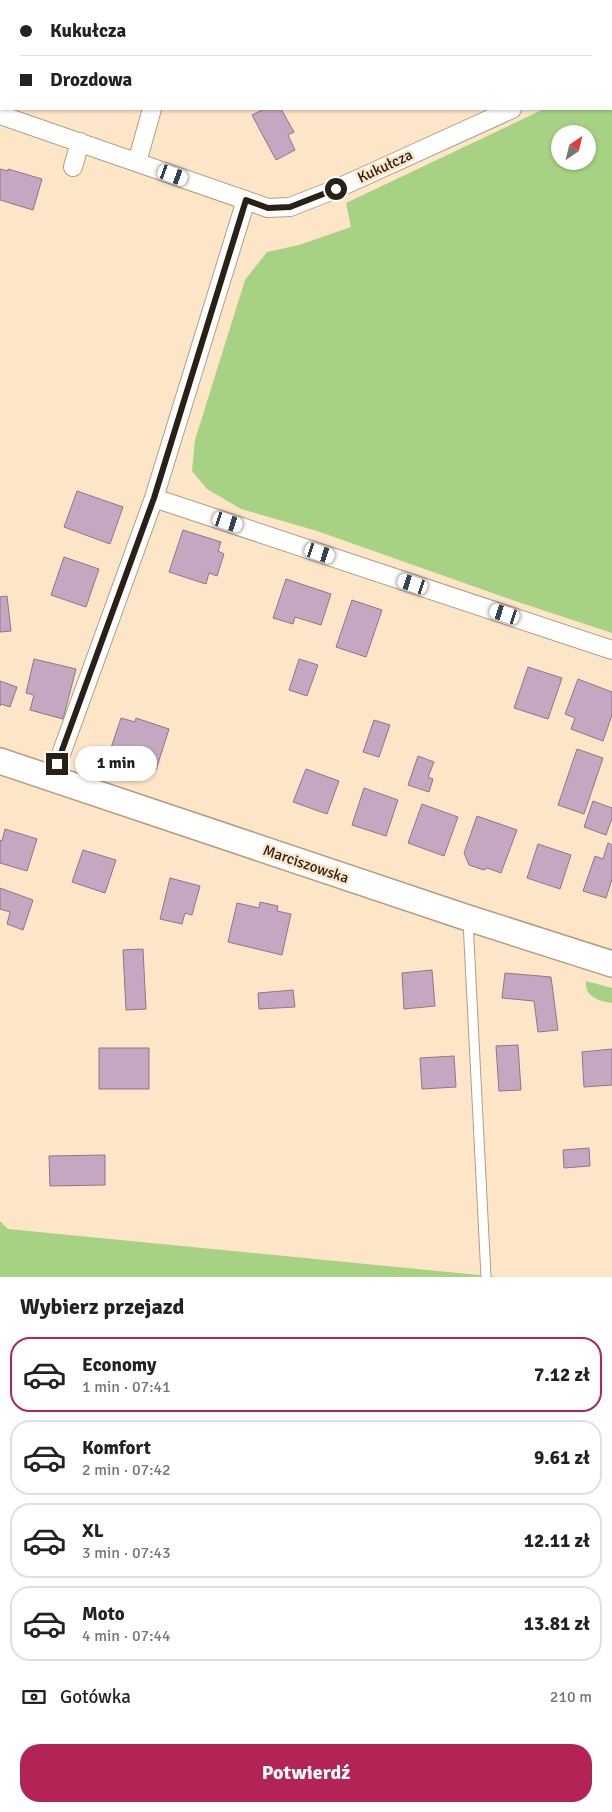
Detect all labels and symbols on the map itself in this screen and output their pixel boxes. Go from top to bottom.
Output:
north arrow [551,125,596,170]
street label: Kukułcza [355,145,415,187]
car [156,163,189,187]
route start [325,178,347,200]
car [211,510,244,534]
car [303,541,336,565]
car [396,572,429,596]
car [488,602,521,626]
callout: 1 min [74,746,157,782]
route end [46,753,68,775]
street label: Marciszowska [261,841,351,887]

